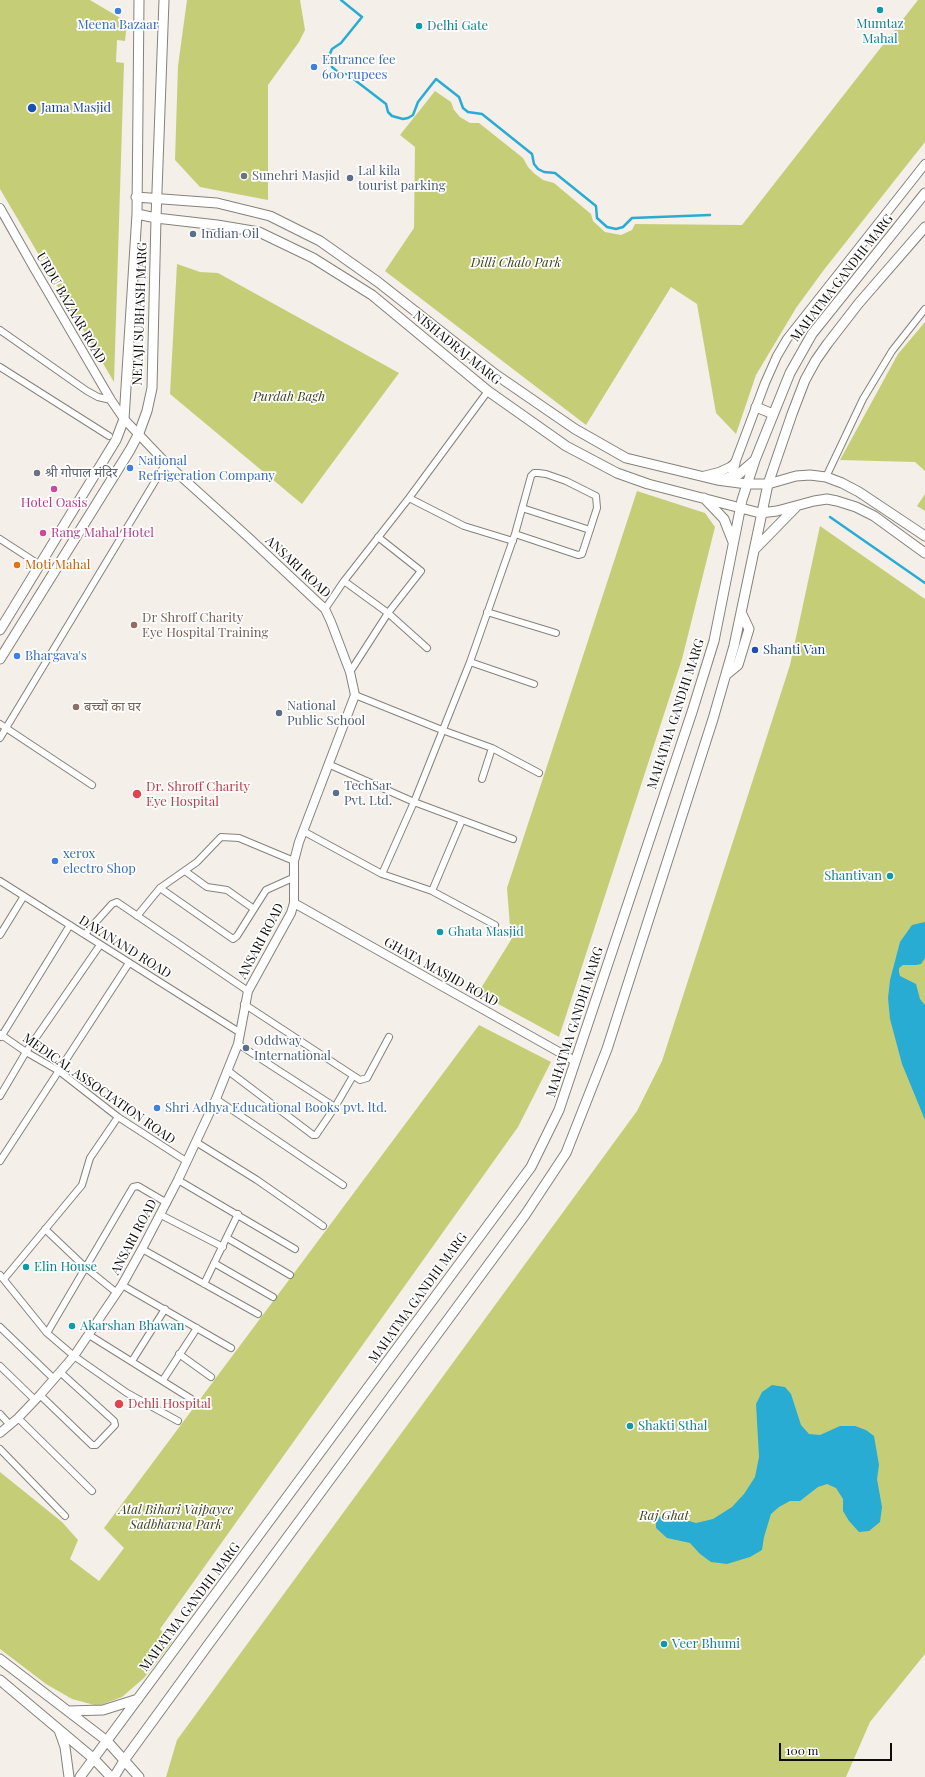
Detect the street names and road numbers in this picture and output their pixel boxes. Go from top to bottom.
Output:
street label: MAHATMA GANDHI MARG [787,211,897,345]
street label: NETAJI SUBHASH MARG [130,242,150,386]
street label: URDU BAZAAR ROAD [33,250,109,366]
street label: NISHADRAJ MARG [410,308,504,388]
street label: ANSARI ROAD [262,533,334,601]
street label: MAHATMA GANDHI MARG [644,637,708,791]
street label: ANSARI ROAD [235,901,287,981]
street label: DAYANAND ROAD [76,912,174,982]
street label: GHATA MASJID ROAD [381,934,501,1010]
street label: MAHATMA GANDHI MARG [543,945,607,1099]
street label: MEDICAL ASSOCIATION ROAD [20,1030,178,1148]
street label: ANSARI ROAD [108,1197,160,1277]
street label: MAHATMA GANDHI MARG [365,1230,471,1366]
street label: MAHATMA GANDHI MARG [136,1539,244,1675]

